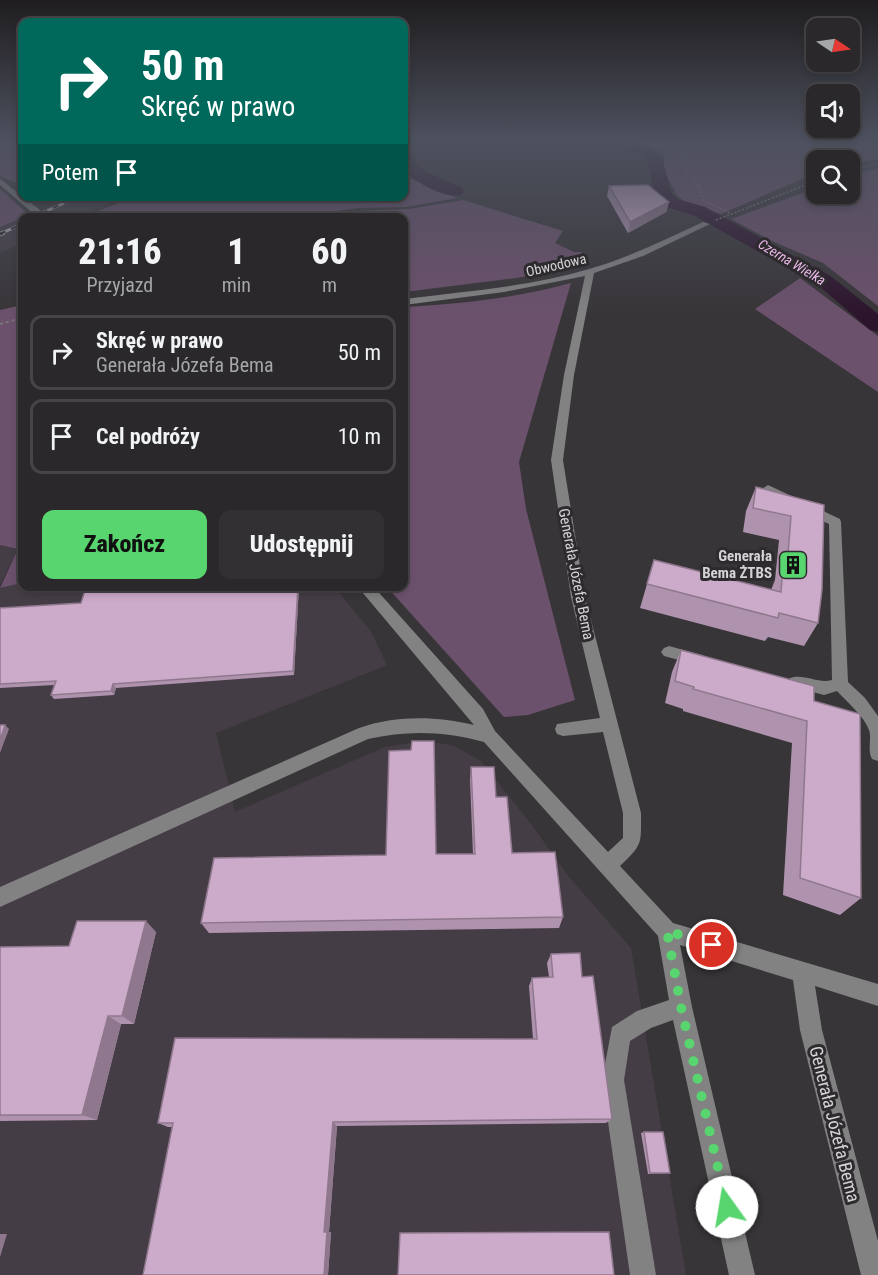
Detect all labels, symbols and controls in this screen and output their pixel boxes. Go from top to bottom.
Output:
north arrow [806,18,860,72]
map controls [806,18,860,204]
text: 50 m [141,41,224,90]
icon: right [42,42,120,120]
button: sound [806,84,860,138]
text: Skręć w prawo [141,91,295,123]
button: search [806,150,860,204]
icon: arrive [110,156,143,189]
text: Potem [42,160,98,185]
text: 21:16 [78,231,162,273]
text: 1 [227,231,246,273]
text: 60 [311,231,348,273]
water label: Czerna Wielka [755,236,829,288]
street label: Obwodowa [524,250,588,280]
text: Przyjazd [86,273,153,297]
text: min [222,273,251,297]
text: m [322,273,337,297]
text: Skręć w prawo [96,328,223,353]
icon: right [45,336,78,369]
text: 50 m [338,340,381,365]
text: Generała Józefa Bema [96,353,274,377]
icon: arrive [45,420,78,453]
text: Cel podróży [96,424,200,449]
text: 10 m [338,424,381,449]
street label: Generała Józefa Bema [554,507,598,641]
button: Zakończ [42,510,207,579]
button: Udostępnij [219,510,384,579]
place label: Generała Bema ŻTBS [702,547,772,582]
building icon: Generała Bema ŻTBS [777,549,809,581]
pin [686,919,737,970]
icon: arrive [695,928,728,961]
street label: Generała Józefa Bema [805,1044,865,1204]
position arrow [695,1175,759,1239]

